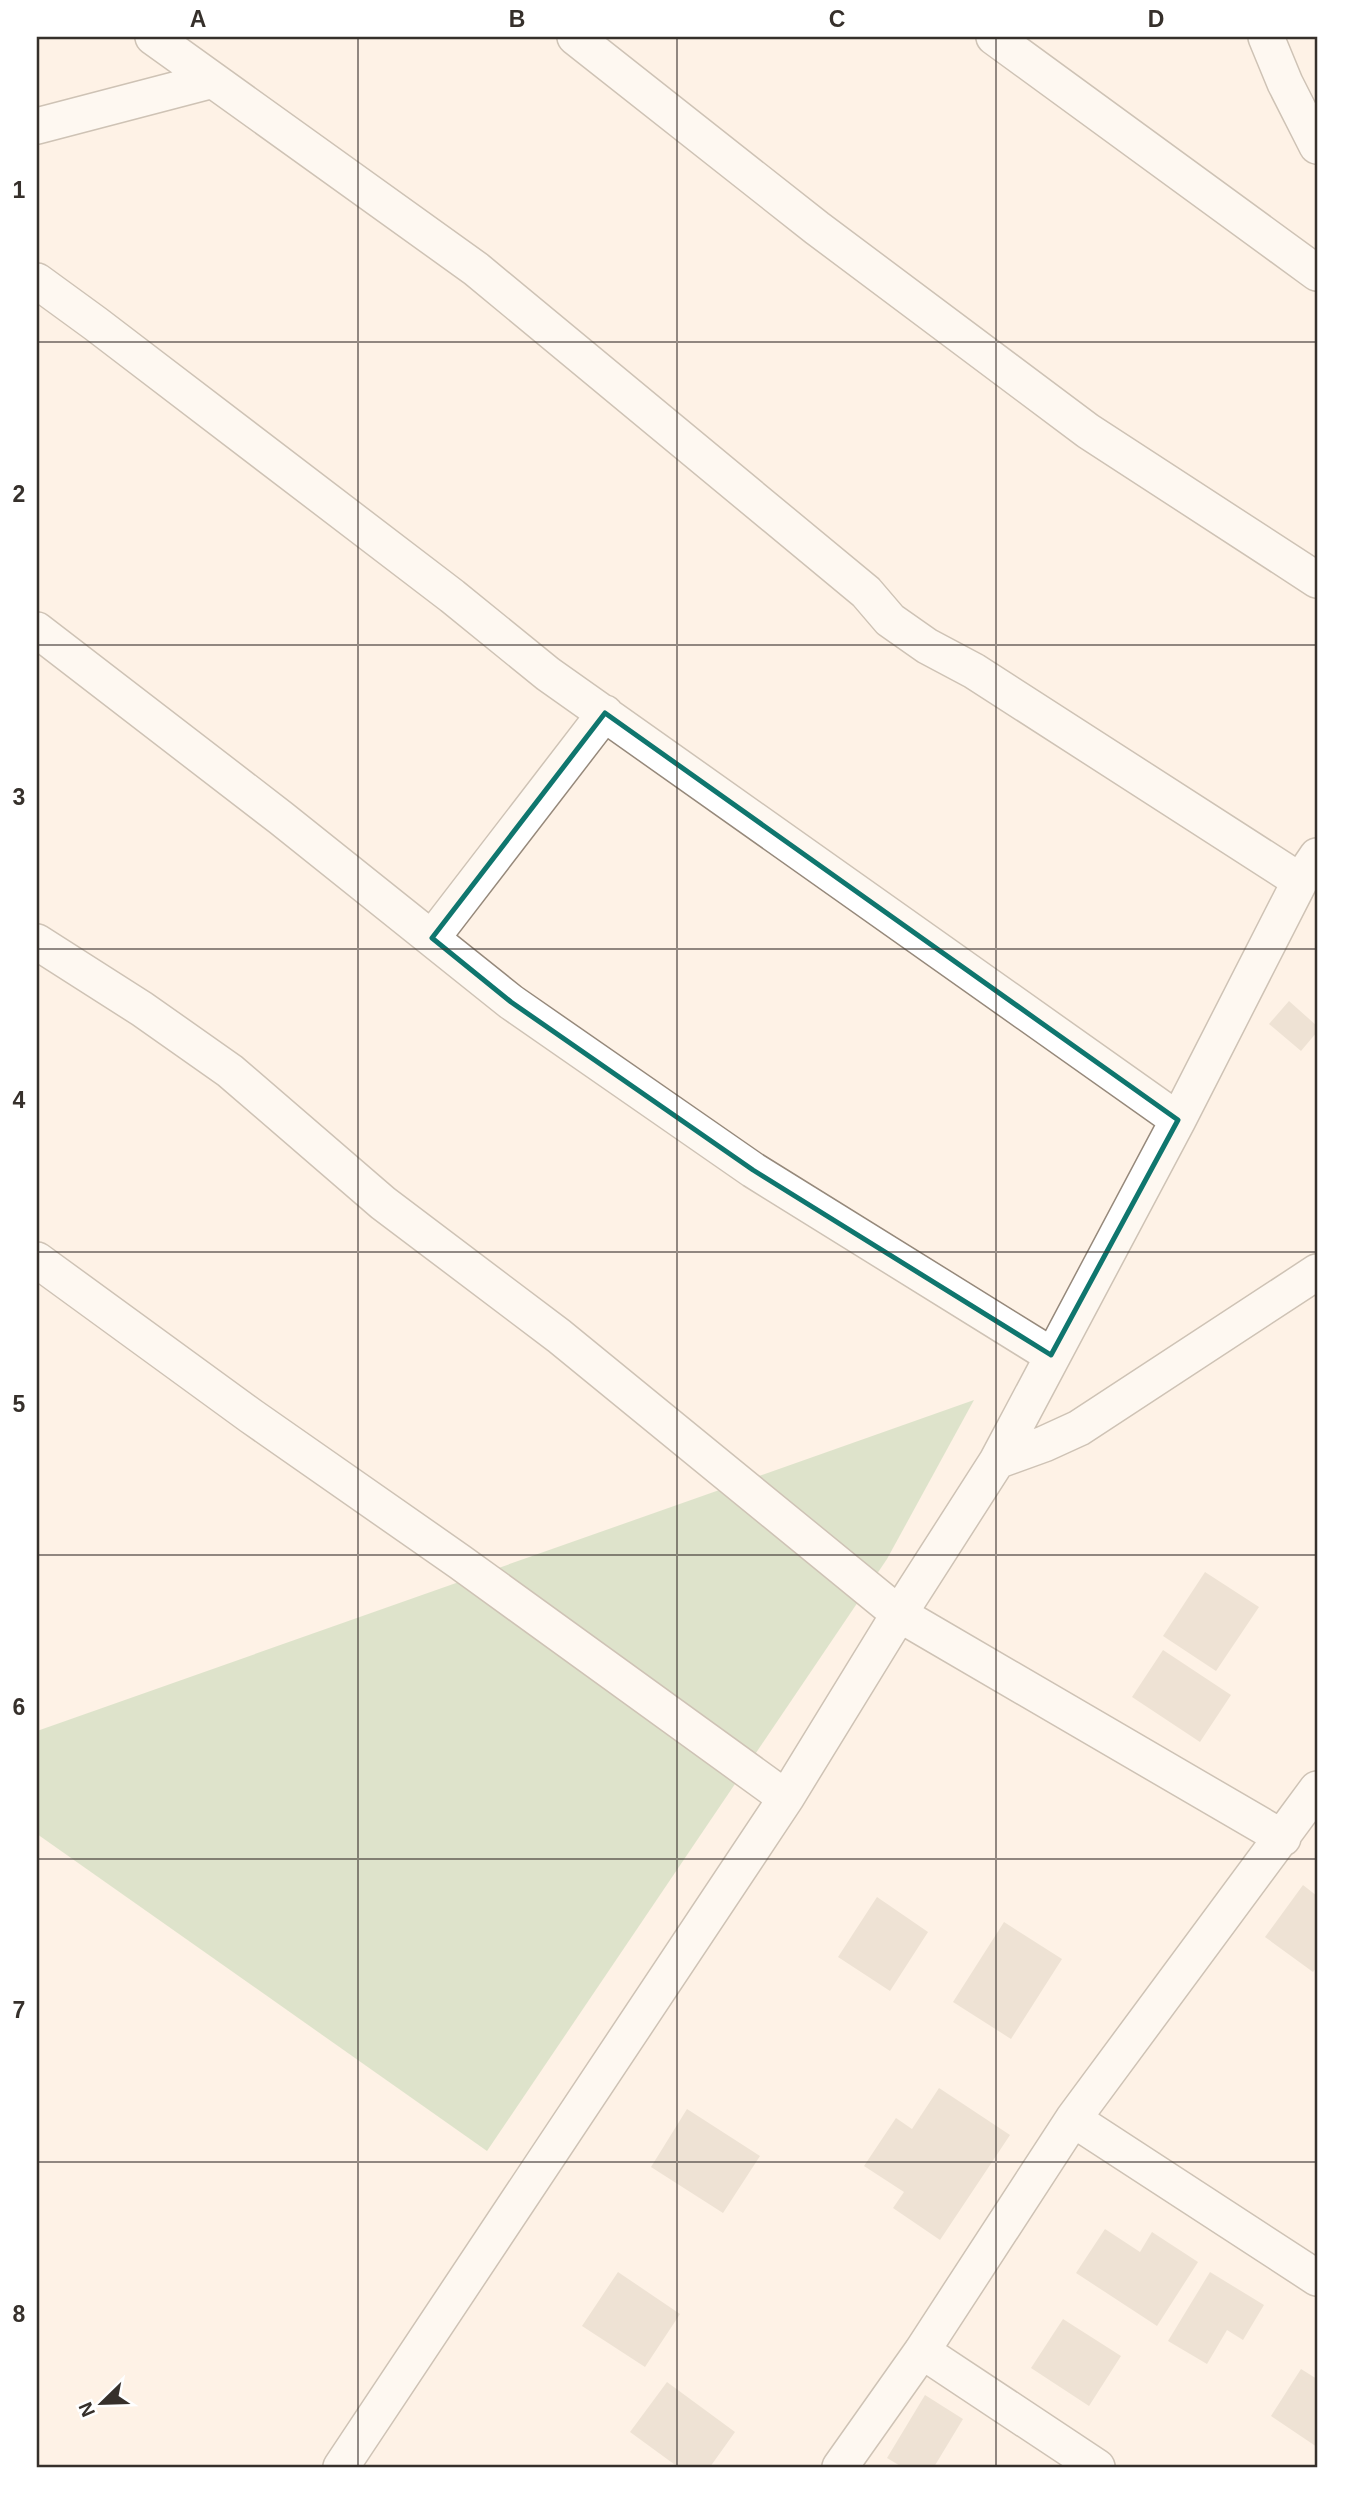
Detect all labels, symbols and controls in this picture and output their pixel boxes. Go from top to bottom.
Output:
text: A [190,6,206,32]
text: B [509,6,525,32]
text: C [829,6,845,32]
text: D [1148,6,1164,32]
text: 1 [13,177,26,203]
text: 2 [13,481,25,507]
text: 3 [13,784,25,810]
text: 4 [13,1087,26,1113]
text: 5 [13,1391,26,1417]
text: 6 [13,1694,25,1720]
text: 7 [13,1997,25,2023]
text: 8 [13,2301,26,2327]
north arrow [66,2368,136,2438]
text: N [74,2399,99,2420]

